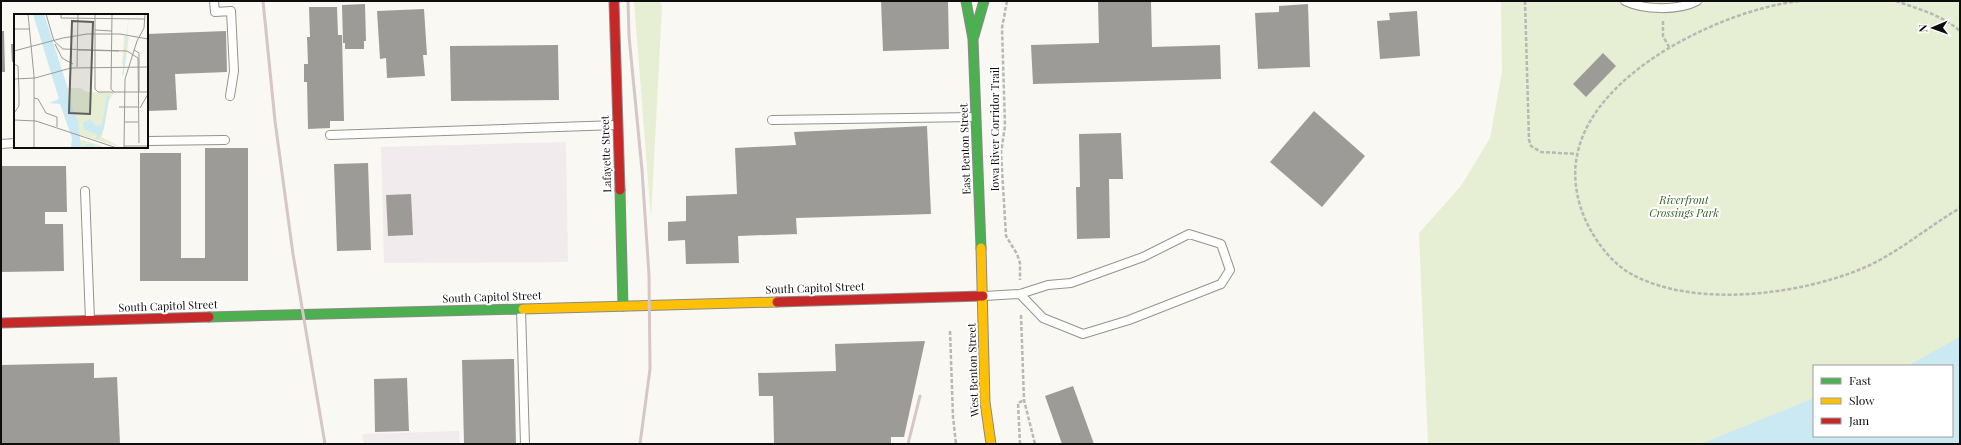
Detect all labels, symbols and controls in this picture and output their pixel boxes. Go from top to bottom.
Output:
north arrow [1913,8,1953,48]
inset map [14,14,148,148]
text: N [1915,24,1930,33]
street label: Iowa River Corridor Trail [987,67,1002,191]
street label: East Benton Street [955,103,974,195]
street label: Lafayette Street [597,115,614,193]
park label: Riverfront Crossings Park [1649,192,1719,220]
street label: South Capitol Street [765,278,865,297]
street label: South Capitol Street [442,287,542,306]
street label: South Capitol Street [118,296,218,315]
street label: West Benton Street [963,323,982,418]
legend [1813,365,1953,437]
text: Fast [1849,372,1872,388]
text: Slow [1849,392,1875,408]
text: Jam [1848,412,1870,428]

